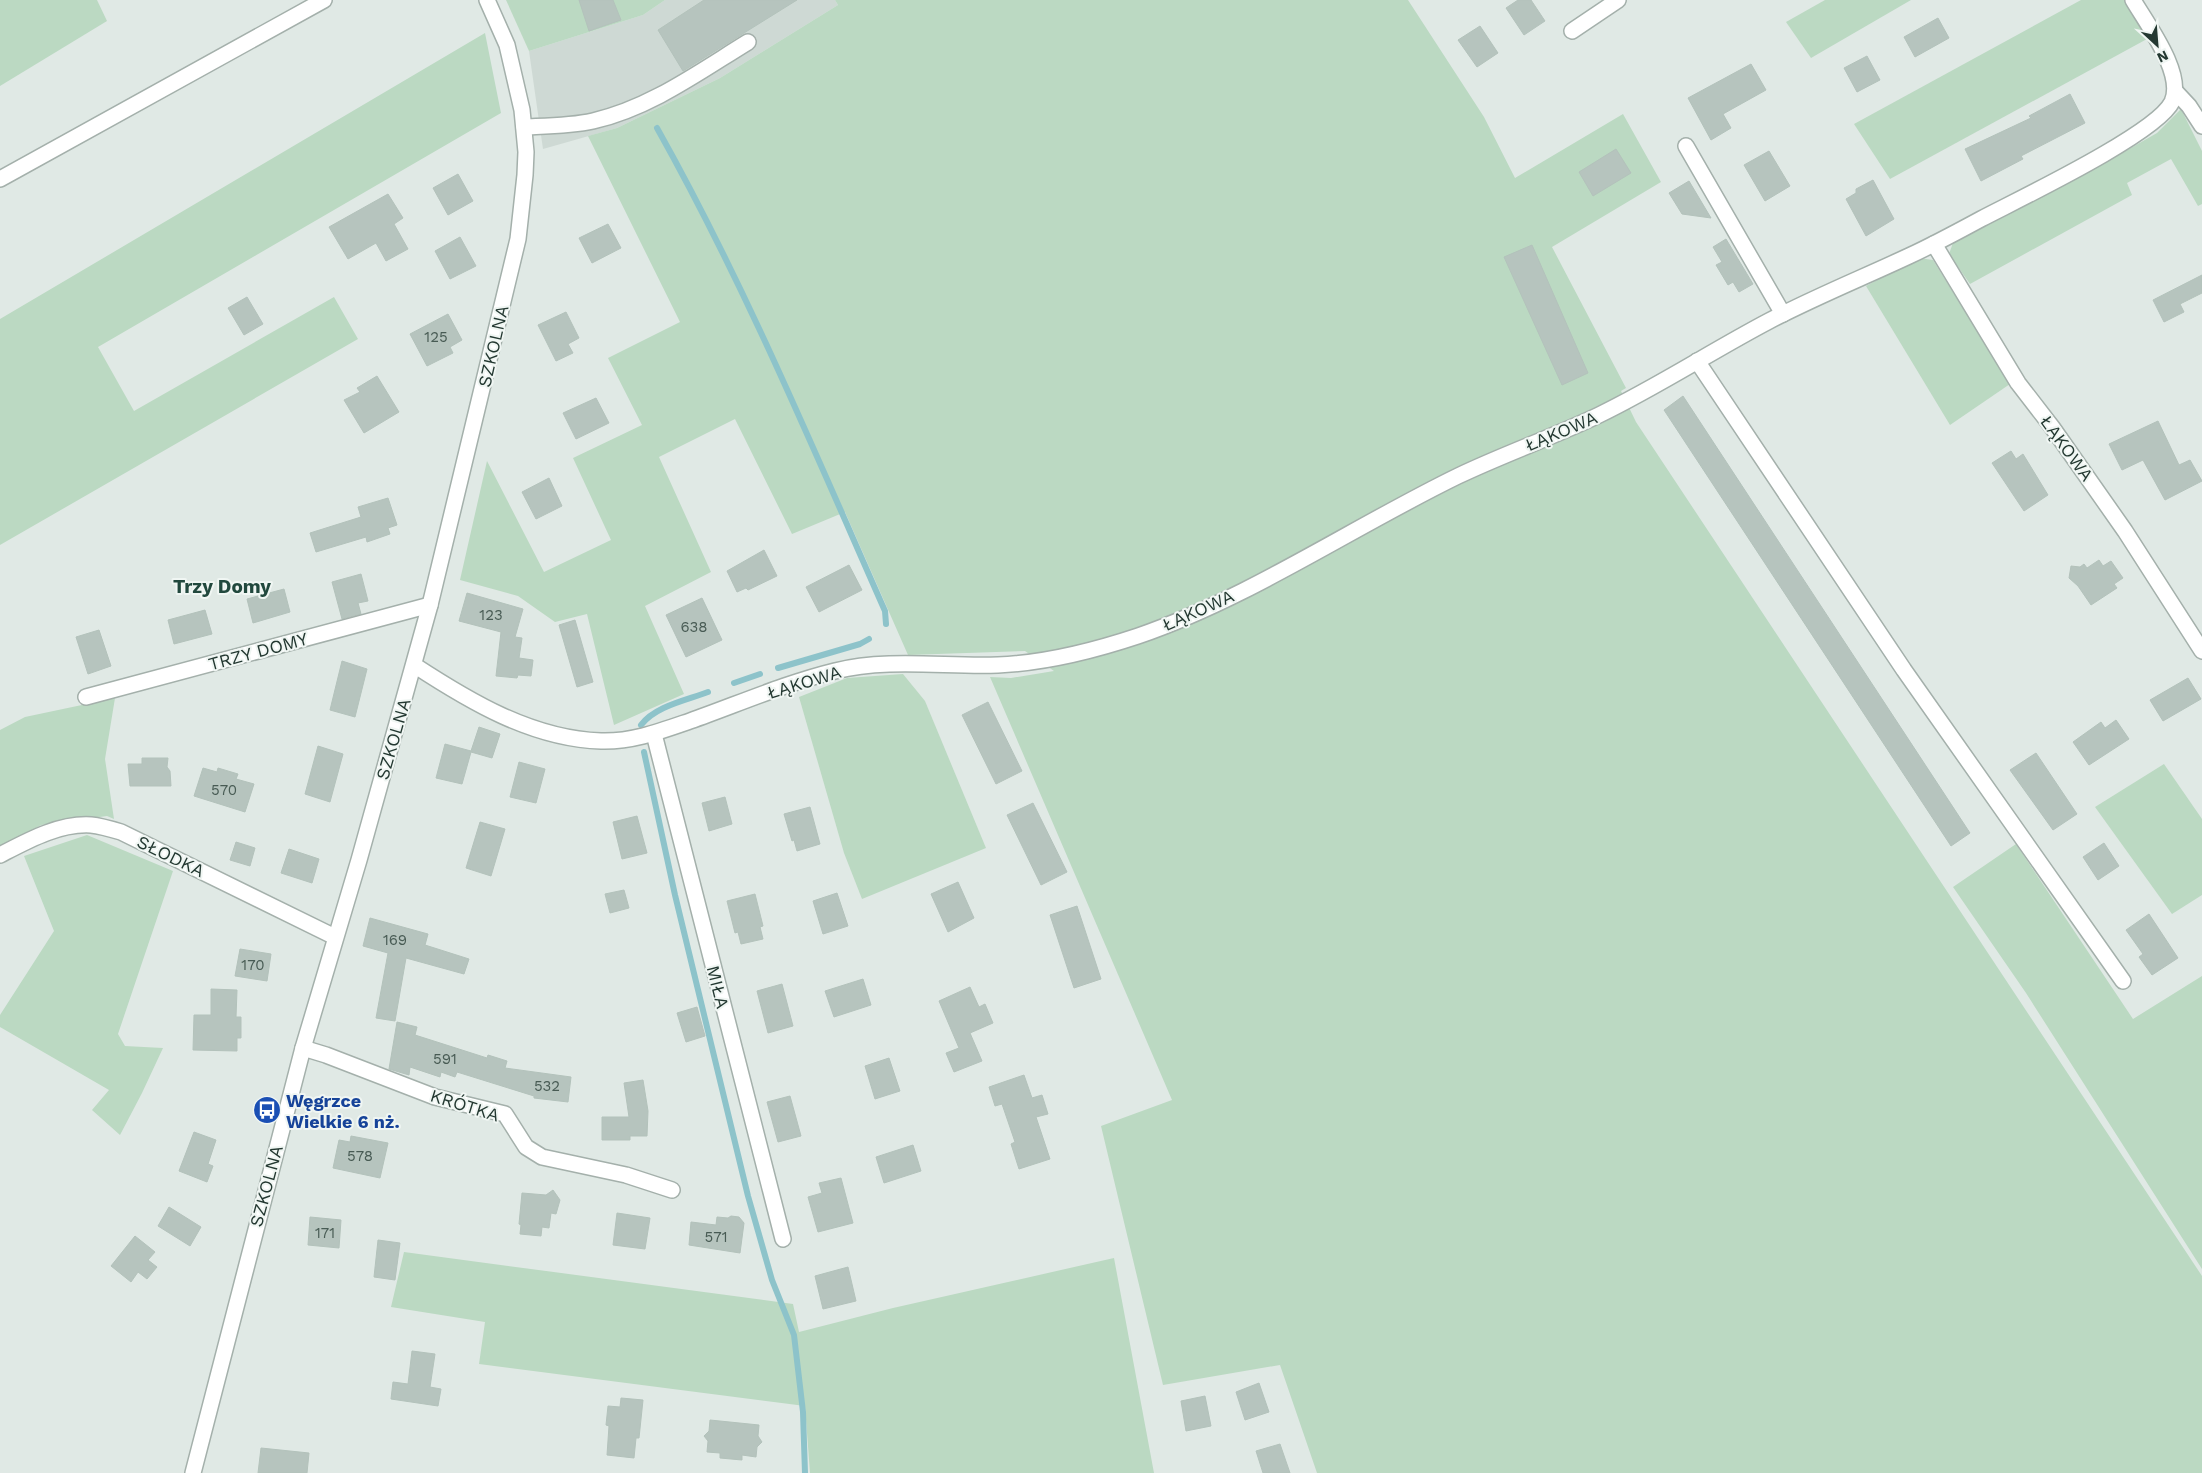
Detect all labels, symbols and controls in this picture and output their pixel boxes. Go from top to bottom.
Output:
north arrow [2132,20,2182,70]
text: N [2155,47,2171,66]
street label: SZKOLNA [473,303,513,389]
house number: 125 [424,328,448,346]
street label: ŁĄKOWA [1522,406,1600,456]
street label: ŁĄKOWA [2036,411,2098,485]
district label: Trzy Domy [173,575,271,598]
street label: ŁĄKOWA [1159,585,1237,635]
house number: 123 [479,606,503,624]
house number: 638 [680,618,708,636]
street label: TRZY DOMY [206,627,311,674]
street label: ŁĄKOWA [764,661,844,703]
street label: SZKOLNA [371,696,415,782]
house number: 570 [211,781,237,799]
street label: SŁODKA [134,831,208,881]
house number: 169 [383,931,407,949]
house number: 170 [241,956,265,974]
street label: MIŁA [703,963,734,1011]
house number: 591 [433,1050,457,1068]
house number: 532 [534,1077,560,1095]
street label: KRÓTKA [428,1085,502,1125]
place label: Węgrzce Wielkie 6 nż. [286,1090,400,1132]
bus stop icon: Węgrzce Wielkie 6 nż. [252,1095,282,1125]
street label: SZKOLNA [245,1143,287,1229]
house number: 578 [347,1147,373,1165]
house number: 171 [315,1224,335,1242]
house number: 571 [705,1228,728,1246]

